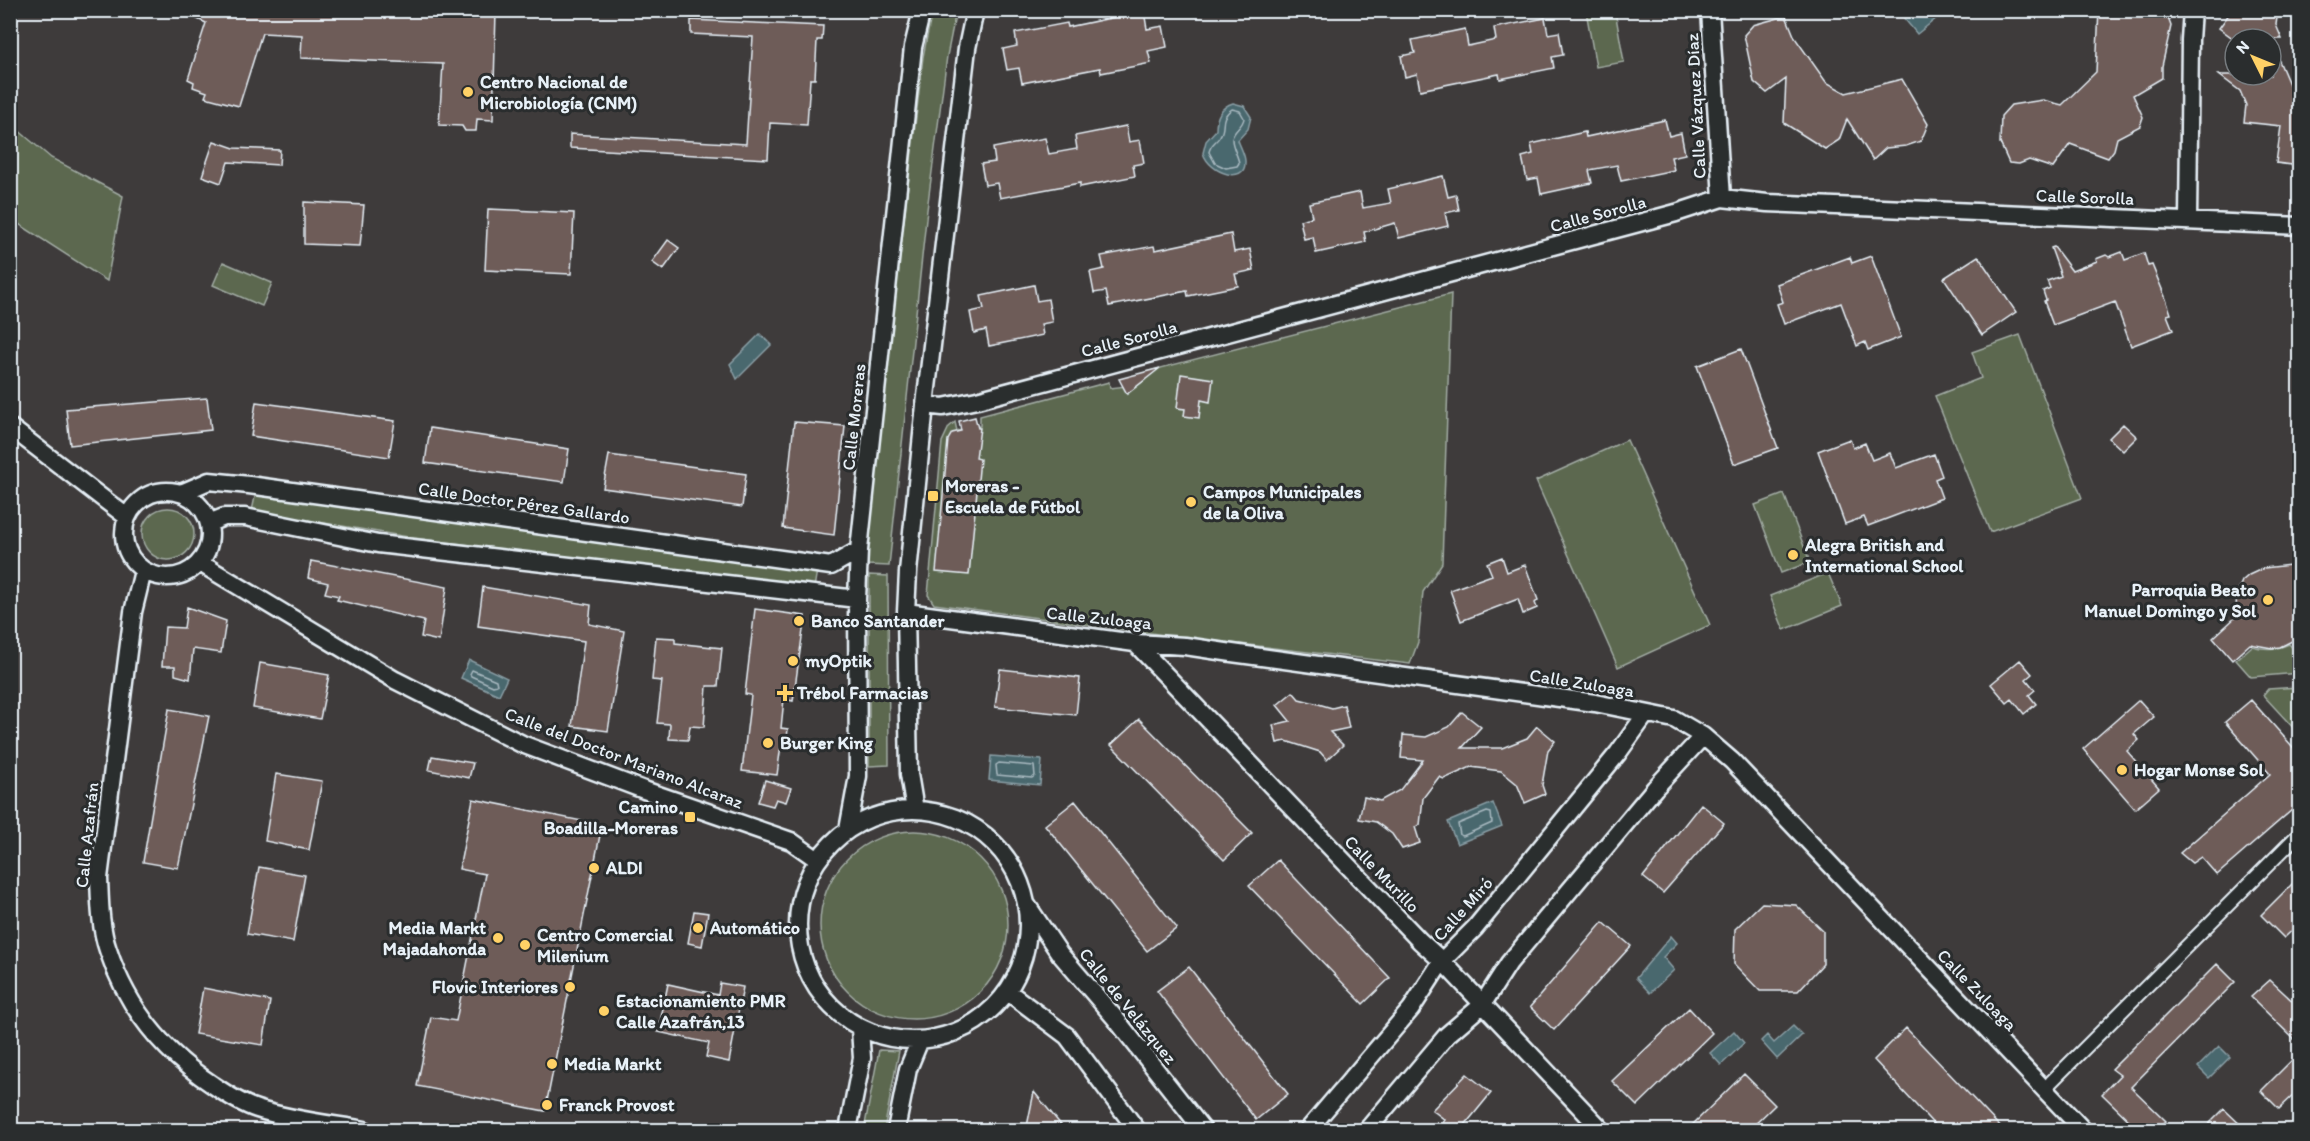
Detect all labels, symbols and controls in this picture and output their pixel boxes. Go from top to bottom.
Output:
north arrow [2223,27,2283,87]
street label: Calle Vázquez Díaz [1681,32,1711,179]
text: N [2232,37,2253,58]
place label: Centro Nacional de Microbiología (CNM) [480,71,637,114]
marker: Centro Nacional de Microbiología (CNM) [461,85,475,99]
street label: Calle Sorolla [2035,184,2135,210]
street label: Calle Sorolla [1548,191,1649,237]
street label: Calle Sorolla [1079,316,1180,362]
street label: Calle Moreras [837,363,871,471]
place label: Moreras - Escuela de Fútbol [945,475,1081,518]
street label: Calle Doctor Pérez Gallardo [417,477,631,529]
place label: Campos Municipales de la Oliva [1203,481,1362,524]
marker: Moreras - Escuela de Fútbol [926,489,940,503]
marker: Campos Municipales de la Oliva [1184,495,1198,509]
place label: Alegra British and International School [1804,534,1964,577]
marker: Alegra British and International School [1786,548,1800,562]
place label: Parroquia Beato Manuel Domingo y Sol [2084,579,2257,622]
marker: Parroquia Beato Manuel Domingo y Sol [2261,593,2275,607]
street label: Calle Zuloaga [1045,602,1153,635]
place label: Banco Santander [811,610,945,632]
marker: Banco Santander [792,614,806,628]
place label: myOptik [804,650,873,672]
marker: myOptik [786,654,800,668]
street label: Calle Zuloaga [1528,664,1637,702]
place label: Trébol Farmacias [796,682,928,704]
marker: Trébol Farmacias [778,686,792,700]
street label: Calle del Doctor Mariano Alcaraz [502,702,747,814]
place label: Burger King [780,732,874,754]
marker: Burger King [761,736,775,750]
place label: Hogar Monse Sol [2134,759,2264,781]
marker: Hogar Monse Sol [2115,763,2129,777]
street label: Calle Azafrán [71,781,103,889]
place label: Camino Boadilla-Moreras [544,796,678,839]
marker: Camino Boadilla-Moreras [683,810,697,824]
street label: Calle Murillo [1340,831,1424,917]
place label: ALDI [605,857,643,879]
marker: ALDI [587,861,601,875]
street label: Calle Miró [1428,872,1498,946]
place label: Media Markt Majadahonda [383,917,486,960]
place label: Automático [709,917,800,939]
marker: Automático [691,921,705,935]
place label: Centro Comercial Milenium [537,924,674,967]
marker: Media Markt Majadahonda [491,931,505,945]
marker: Centro Comercial Milenium [518,938,532,952]
street label: Calle de Velázquez [1074,943,1182,1069]
street label: Calle Zuloaga [1932,944,2022,1036]
place label: Flovic Interiores [432,976,558,998]
marker: Flovic Interiores [563,980,577,994]
place label: Estacionamiento PMR Calle Azafrán,13 [616,990,786,1033]
marker: Estacionamiento PMR Calle Azafrán,13 [597,1004,611,1018]
place label: Media Markt [564,1053,662,1075]
marker: Media Markt [545,1057,559,1071]
place label: Franck Provost [559,1094,675,1116]
marker: Franck Provost [540,1098,554,1112]

